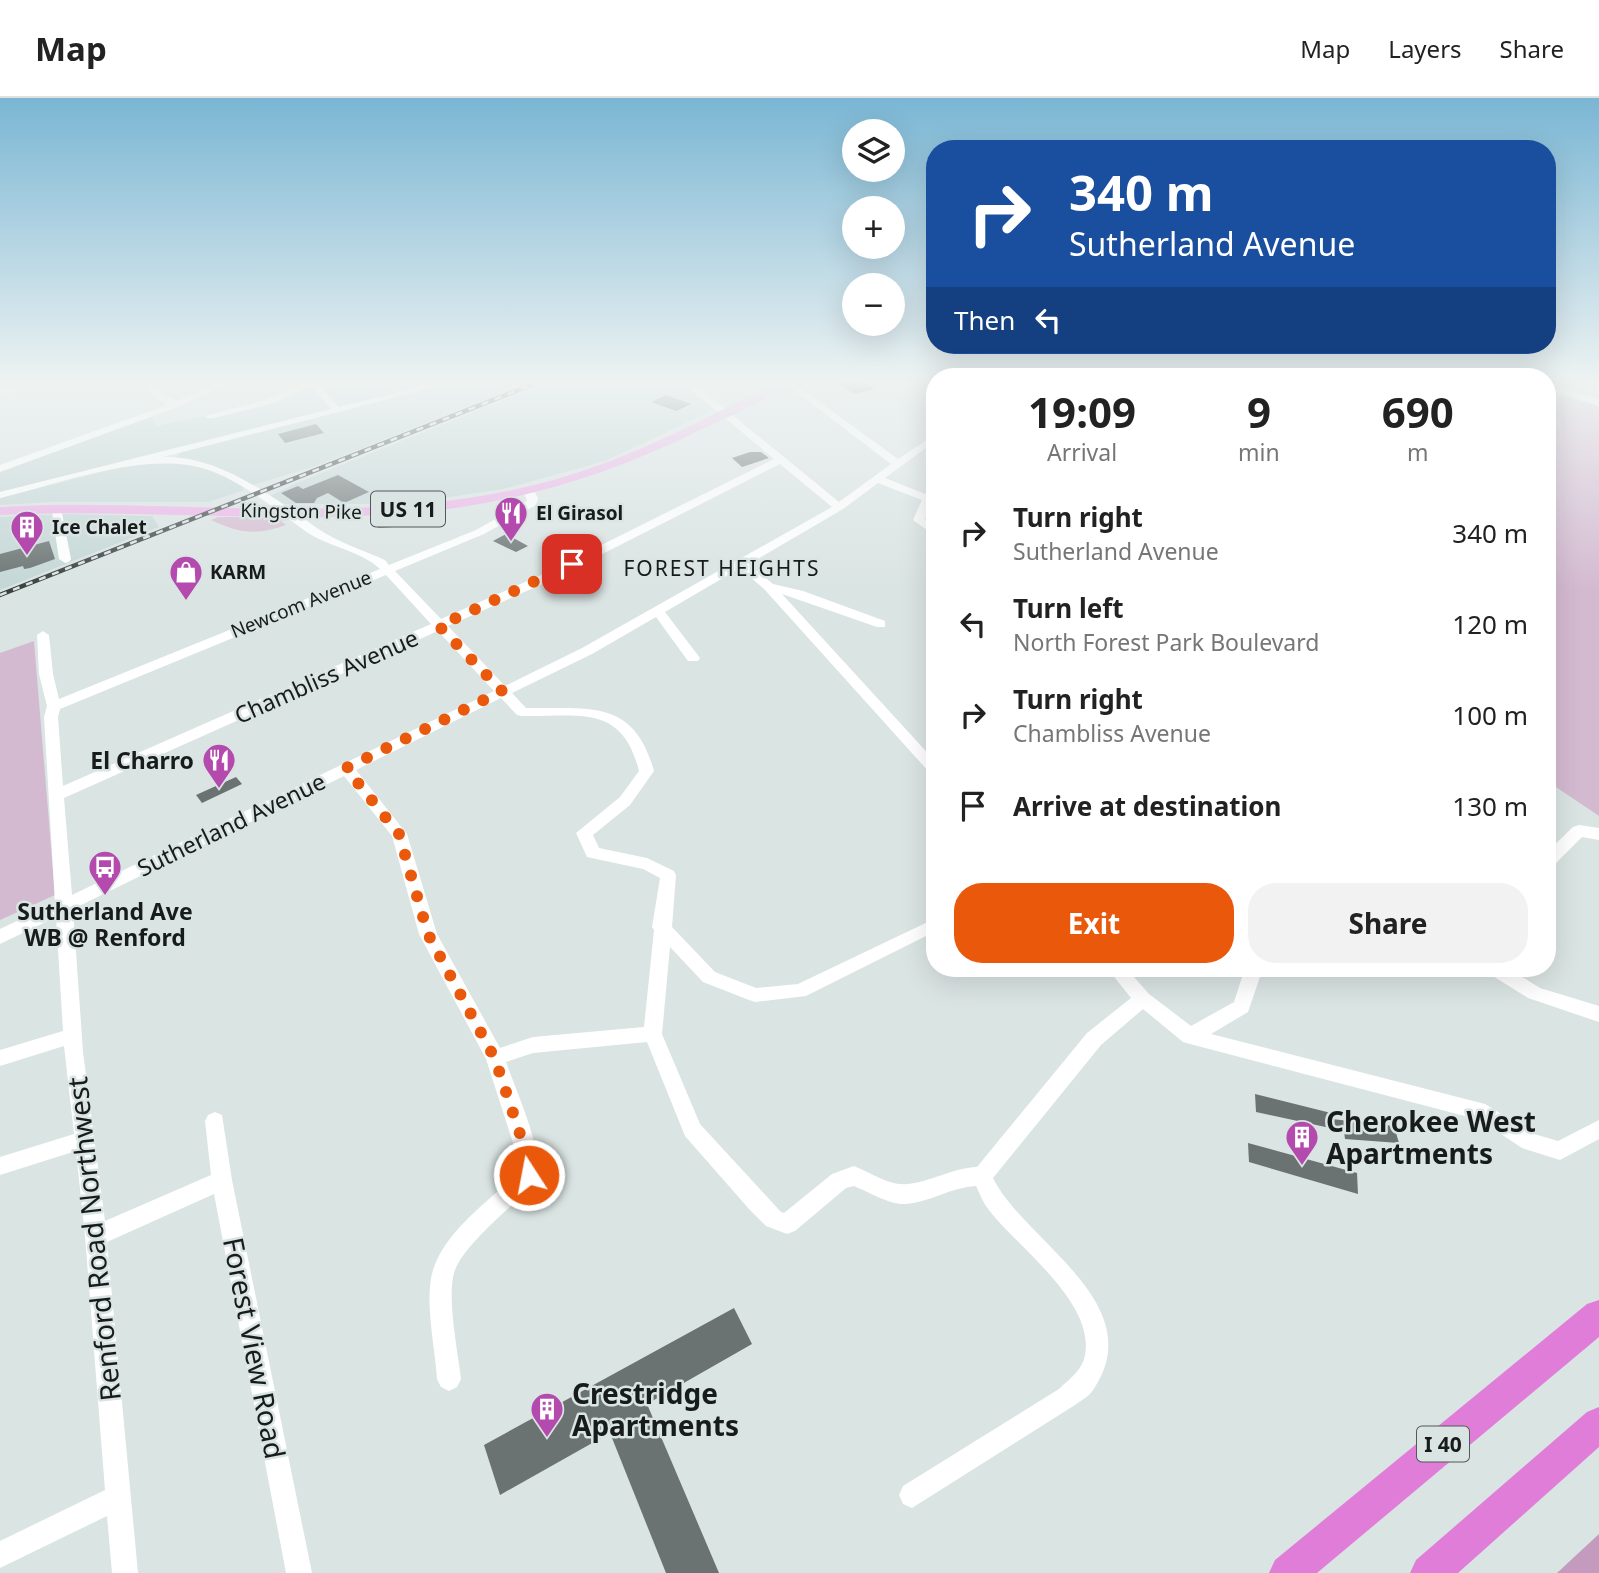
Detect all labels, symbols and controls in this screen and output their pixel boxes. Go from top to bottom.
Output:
text: Map [35,26,107,71]
text: Map [1300,32,1350,65]
text: Layers [1388,32,1462,65]
text: Share [1500,32,1564,65]
map controls [842,119,905,336]
button: layers [842,119,905,182]
text: 340 m [1069,159,1214,225]
icon: right [954,168,1045,259]
button: + [842,196,905,259]
text: Sutherland Avenue [1069,222,1355,265]
button: − [842,273,905,336]
icon: left [1029,301,1067,339]
text: Then [954,302,1015,338]
text: 19:09 [1028,383,1136,440]
text: 9 [1247,383,1271,440]
text: 690 [1382,383,1454,440]
text: Arrival [1047,436,1117,468]
text: min [1238,436,1280,468]
text: m [1407,436,1429,468]
road number: US 11 [371,492,445,526]
restaurant icon: El Girasol [492,494,530,543]
street label: Kingston Pike [240,497,362,525]
text: Turn right [1013,499,1143,535]
place label: El Girasol [536,500,623,526]
building icon: Ice Chalet [8,508,46,557]
place label: Ice Chalet [52,514,147,540]
icon: right [954,514,992,552]
text: 340 m [1452,515,1528,551]
pin [542,534,602,594]
text: Sutherland Avenue [1013,535,1219,567]
icon: arrive [553,545,591,583]
shop icon: KARM [167,553,205,602]
district label: FOREST HEIGHTS [623,554,821,582]
place label: KARM [210,559,266,585]
street label: Newcom Avenue [227,564,375,644]
text: Turn left [1013,590,1124,626]
icon: left [954,605,992,643]
text: 120 m [1452,606,1528,642]
street label: Chambliss Avenue [229,621,423,731]
text: North Forest Park Boulevard [1013,626,1319,658]
text: Turn right [1013,681,1143,717]
icon: right [954,696,992,734]
text: 100 m [1452,697,1528,733]
text: Chambliss Avenue [1013,717,1211,749]
restaurant icon: El Charro [200,741,238,790]
place label: El Charro [90,744,194,776]
street label: Sutherland Avenue [132,765,330,883]
icon: arrive [954,787,992,825]
text: Arrive at destination [1013,788,1282,824]
text: 130 m [1452,788,1528,824]
bus stop icon: Sutherland Ave WB @ Renford [86,848,124,897]
button: Exit [954,883,1234,963]
button: Share [1248,883,1528,963]
place label: Sutherland Ave WB @ Renford [17,895,193,953]
street label: Renford Road Northwest [57,1075,129,1403]
place label: Cherokee West Apartments [1326,1102,1536,1172]
building icon: Cherokee West Apartments [1283,1118,1321,1167]
position arrow [492,1138,566,1212]
street label: Forest View Road [215,1234,295,1462]
place label: Crestridge Apartments [572,1374,739,1444]
building icon: Crestridge Apartments [528,1390,566,1439]
road number: I 40 [1417,1426,1469,1462]

